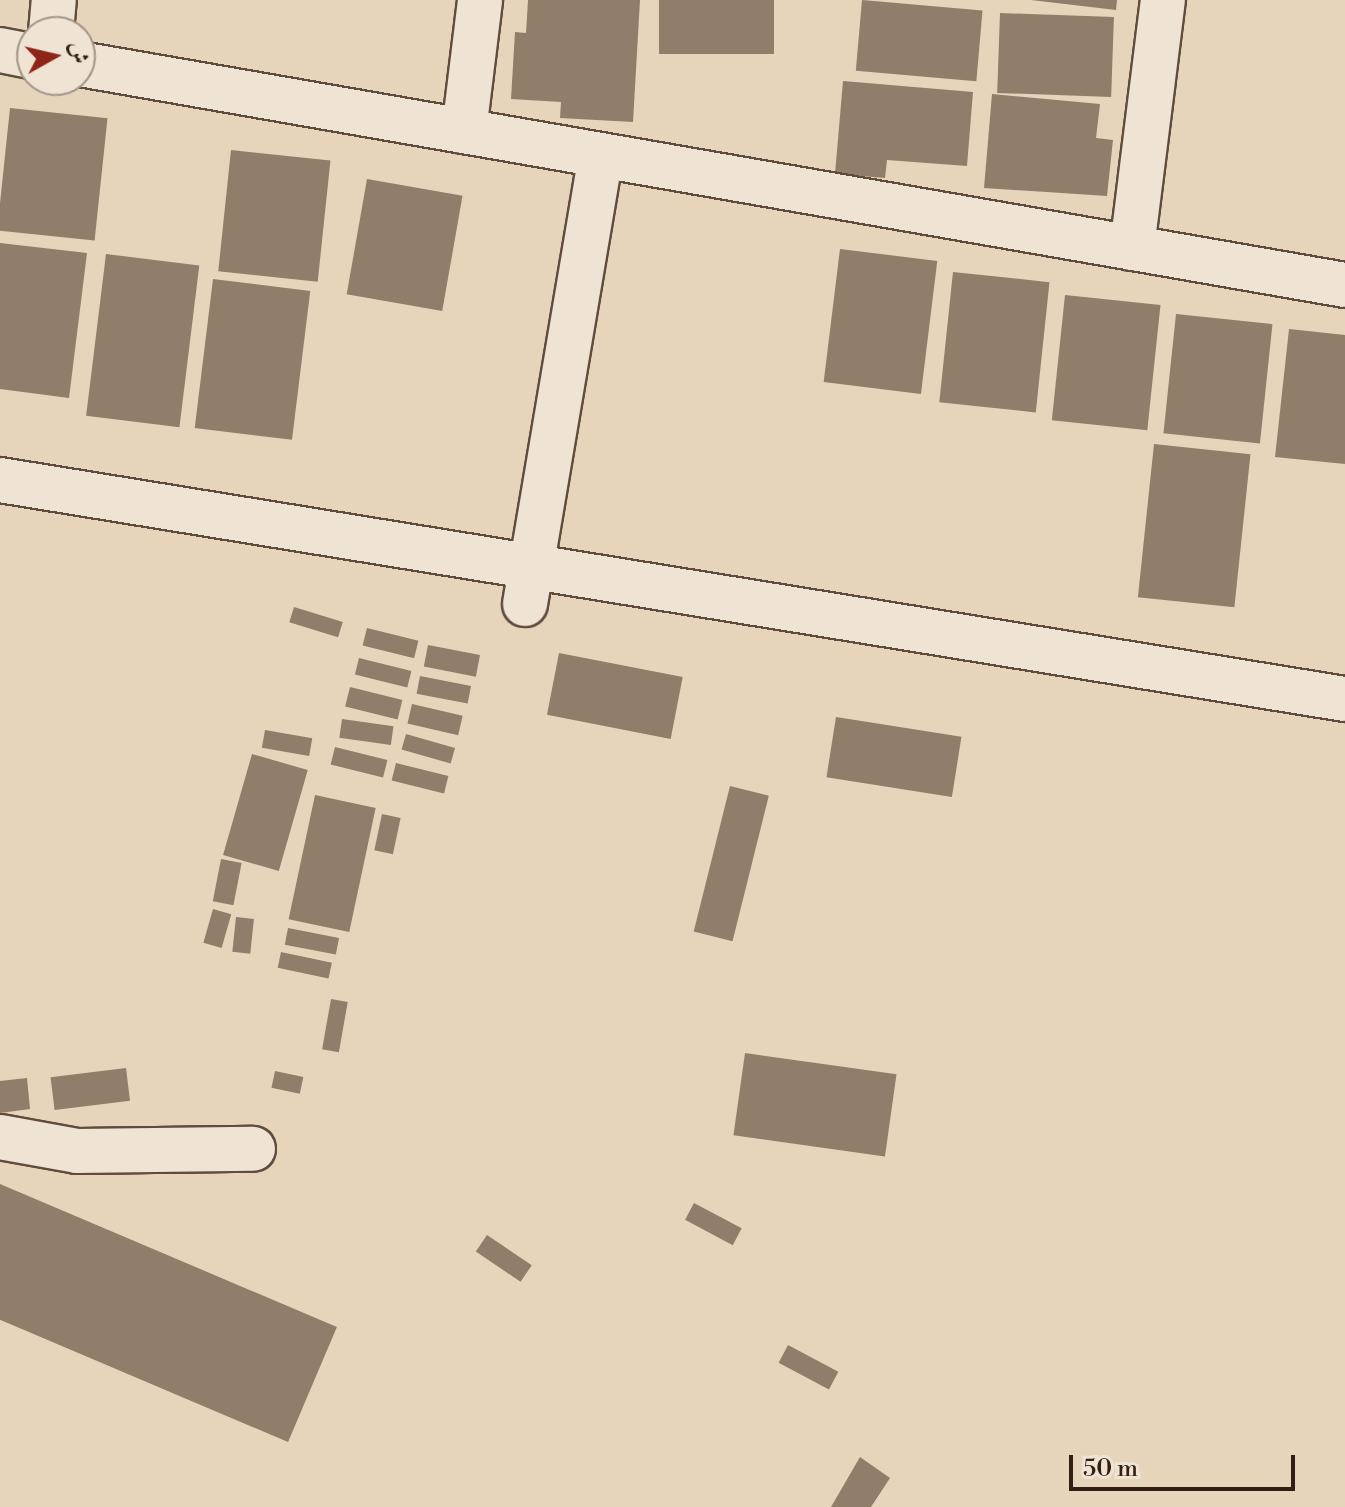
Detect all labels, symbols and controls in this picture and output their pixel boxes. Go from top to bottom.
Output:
north arrow [16,16,96,96]
text: ش [63,40,93,66]
scale bar [1073,1439,1299,1489]
text: 50 m [1083,1454,1138,1484]

